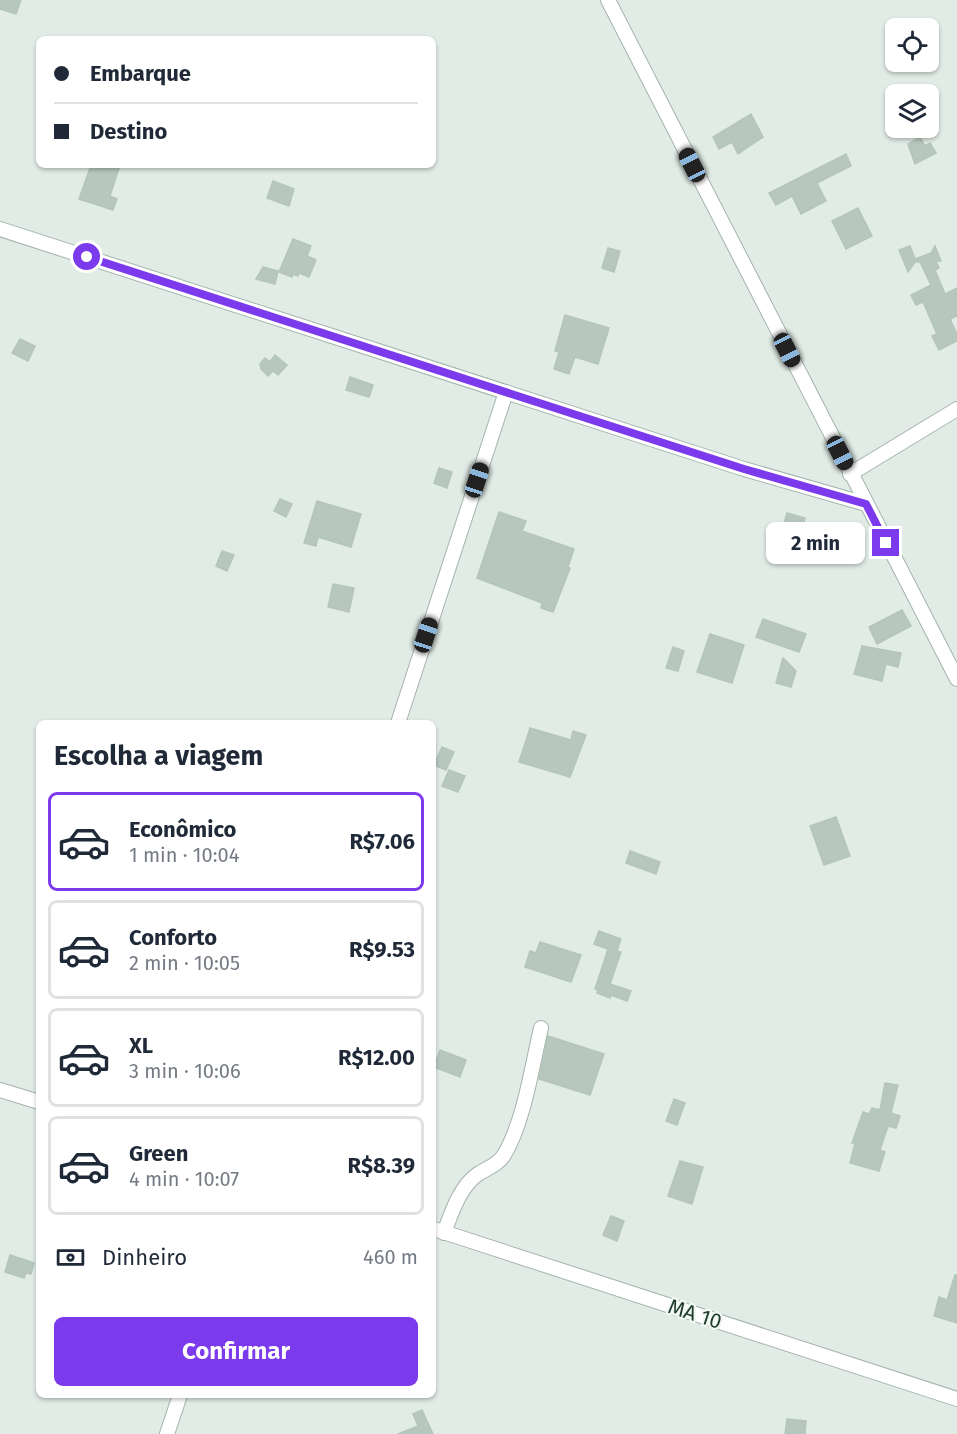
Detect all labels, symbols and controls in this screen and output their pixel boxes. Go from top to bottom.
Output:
map controls [885,18,939,138]
button: locate [885,18,939,72]
text: Embarque [90,60,191,87]
button: layers [885,84,939,138]
text: Destino [90,118,167,145]
car [676,145,708,185]
route start [73,243,100,270]
car [771,330,803,370]
car [824,433,856,473]
car [463,460,491,500]
callout: 2 min [766,522,865,564]
route end [872,529,899,556]
text: 2 min [791,531,840,555]
car [412,615,440,655]
text: Escolha a viagem [54,740,263,772]
icon: car [57,815,111,869]
text: Econômico [129,816,236,843]
text: R$7.06 [349,828,415,855]
text: 1 min · 10:04 [129,843,239,867]
icon: car [57,923,111,977]
text: Conforto [129,924,217,951]
text: R$9.53 [349,936,415,963]
text: 2 min · 10:05 [129,951,240,975]
icon: car [57,1031,111,1085]
text: XL [129,1032,153,1059]
text: R$12.00 [338,1044,415,1071]
text: 3 min · 10:06 [129,1059,241,1083]
icon: car [57,1139,111,1193]
text: Green [129,1140,188,1167]
text: R$8.39 [348,1152,415,1179]
text: 4 min · 10:07 [129,1167,239,1191]
icon: cash [54,1241,87,1274]
text: Dinheiro [102,1244,187,1271]
text: 460 m [363,1245,418,1269]
street label: MA 10 [665,1293,725,1335]
button: Confirmar [54,1317,418,1386]

